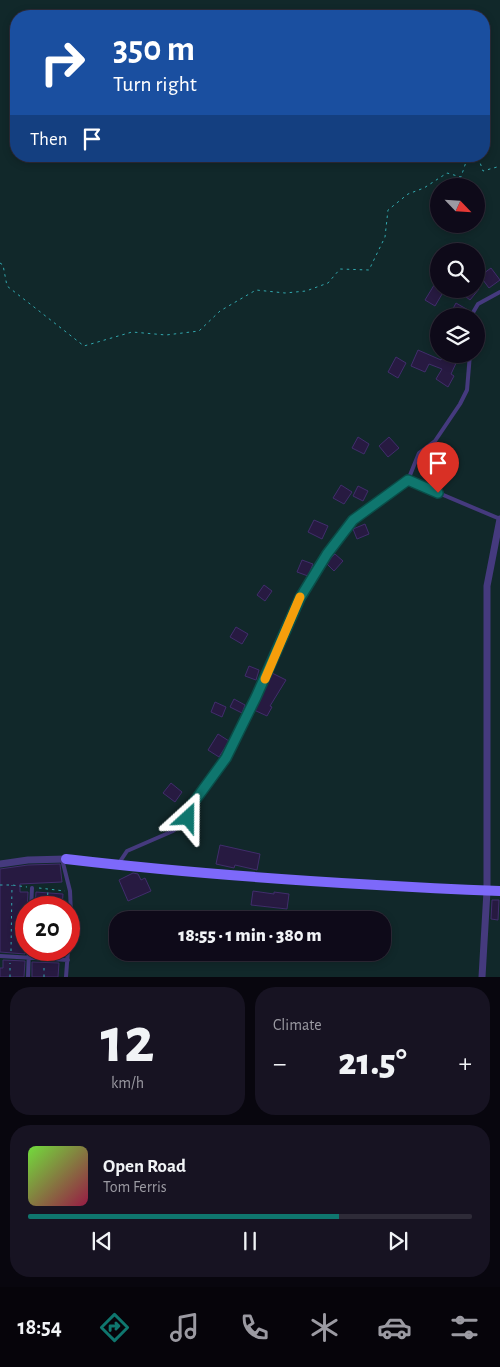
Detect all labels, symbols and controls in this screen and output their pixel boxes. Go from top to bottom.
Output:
icon: right [30,30,95,95]
text: 350 m [113,32,195,67]
text: Turn right [113,73,197,95]
icon: arrive [78,125,106,153]
text: Then [30,130,68,149]
north arrow [430,178,485,232]
map controls [430,178,485,363]
button: search [430,243,485,298]
button: layers [430,308,485,363]
pin [417,442,459,493]
icon: arrive [424,449,452,477]
position arrow [161,791,213,843]
speed limit sign: 20 [15,896,80,961]
text: 18:55 · 1 min · 380 m [178,926,322,945]
text: 12 [100,1009,155,1074]
text: Climate [273,1017,322,1033]
text: 21.5° [338,1044,407,1082]
text: − [273,1050,286,1078]
text: + [459,1050,472,1078]
text: km/h [111,1075,144,1091]
text: Open Road [103,1157,186,1176]
text: Tom Ferris [103,1179,167,1195]
icon: previous [88,1227,116,1255]
icon: pause [236,1227,264,1255]
icon: next [384,1227,412,1255]
icon: directions [97,1310,132,1345]
icon: music [167,1310,202,1345]
icon: phone [237,1310,272,1345]
icon: climate [307,1310,342,1345]
icon: car [377,1310,412,1345]
icon: filters [447,1310,482,1345]
text: 18:54 [18,1316,62,1338]

